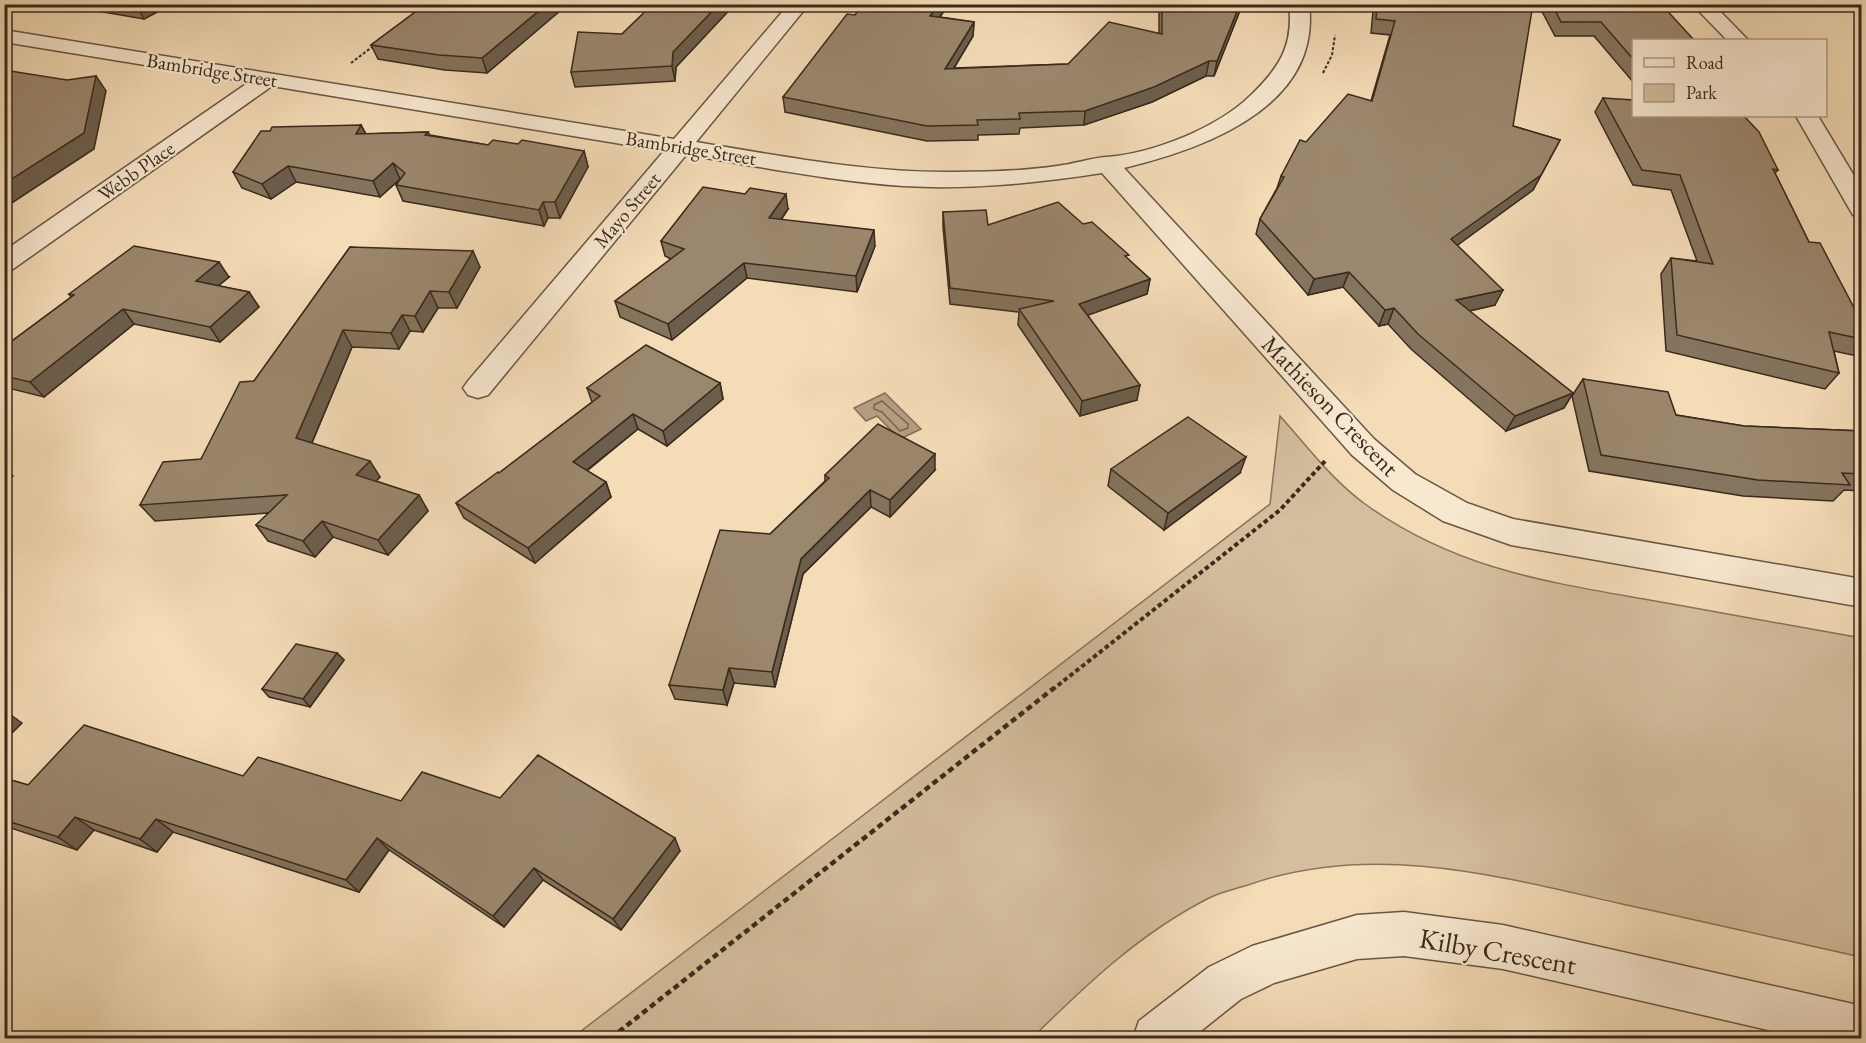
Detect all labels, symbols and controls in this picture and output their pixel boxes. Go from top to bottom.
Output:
legend [1632,39,1827,117]
street label: Bambridge Street [145,47,280,93]
text: Road [1686,51,1725,74]
text: Park [1686,81,1717,104]
street label: Bambridge Street [624,125,759,171]
street label: Webb Place [92,135,180,207]
street label: Mayo Street [588,166,667,253]
street label: Mathieson Crescent [1255,329,1406,483]
street label: Kilby Crescent [1417,919,1580,983]

